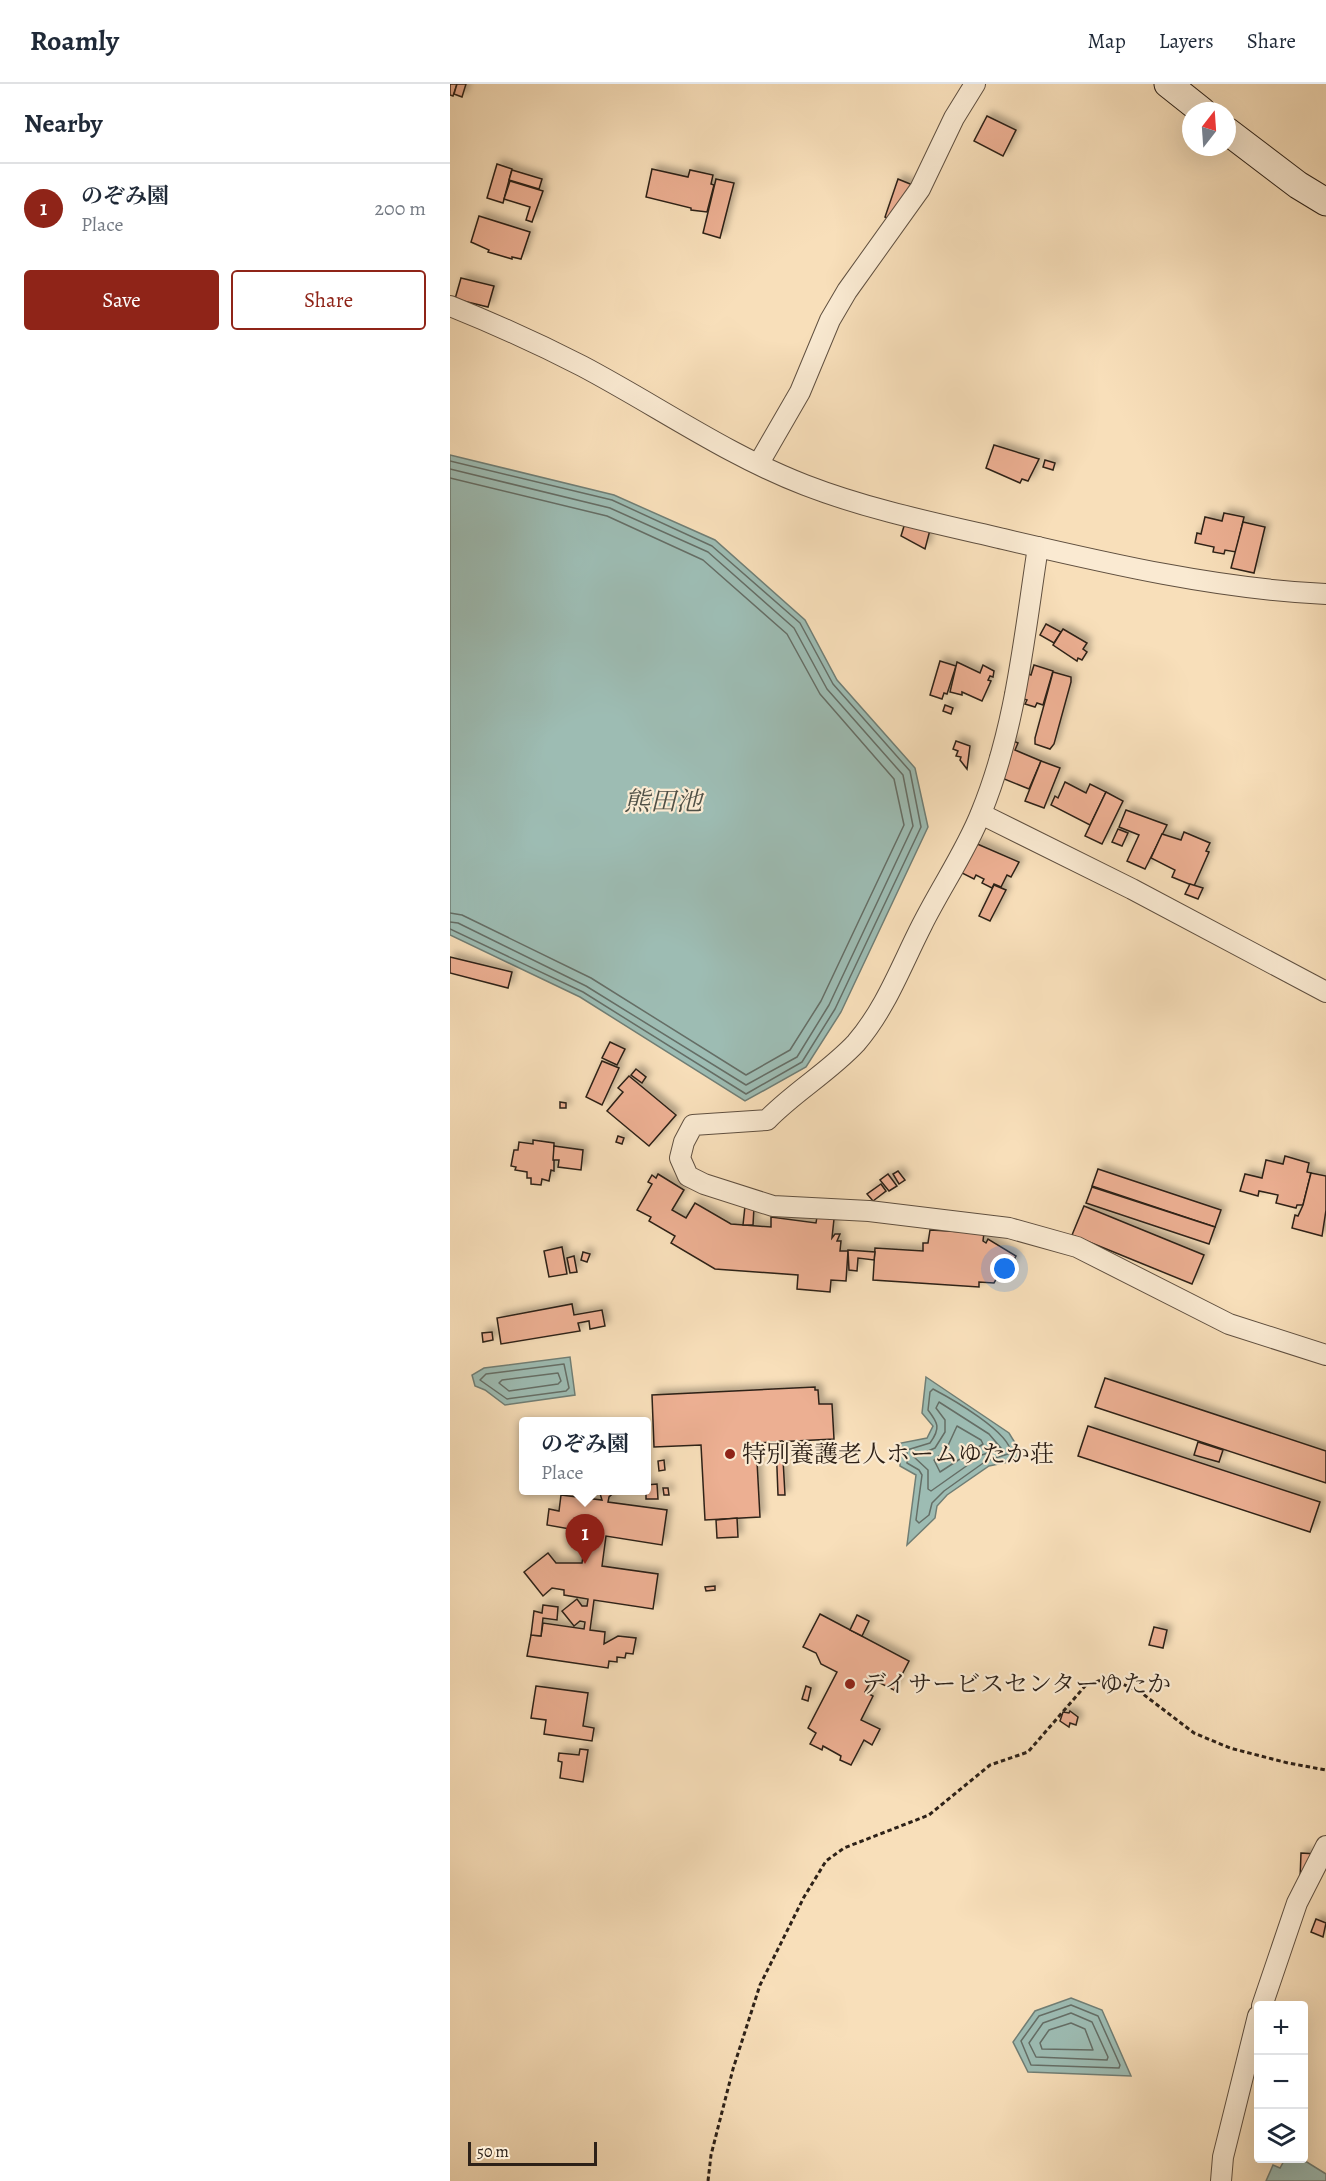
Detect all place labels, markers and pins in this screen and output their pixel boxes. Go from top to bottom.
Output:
place label: 特別養護老人ホームゆたか荘 [742,1438,1054,1470]
marker: 特別養護老人ホームゆたか荘 [723,1447,737,1461]
pin: 1 [566,1514,604,1564]
place label: デイサービスセンターゆたか [862,1668,1171,1700]
marker: デイサービスセンターゆたか [843,1677,857,1691]

